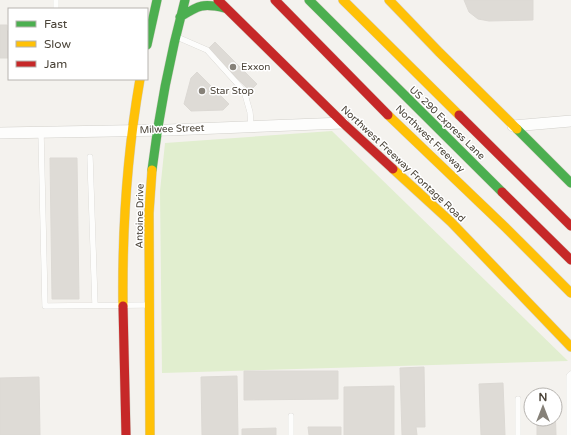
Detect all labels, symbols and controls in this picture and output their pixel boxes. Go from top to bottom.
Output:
legend [8,8,148,80]
text: Fast [44,17,68,31]
text: Slow [44,37,71,51]
text: Jam [44,57,67,71]
place label: Exxon [241,61,270,73]
marker: Exxon [228,62,238,72]
street label: US 290 Express Lane [407,84,488,162]
place label: Star Stop [210,85,254,97]
marker: Star Stop [197,86,207,96]
street label: Northwest Freeway Frontage Road [339,103,467,225]
street label: Northwest Freeway [393,103,468,176]
street label: Milwee Street [139,122,205,136]
street label: Antoine Drive [133,183,147,248]
north arrow [523,387,563,427]
text: N [539,391,547,404]

